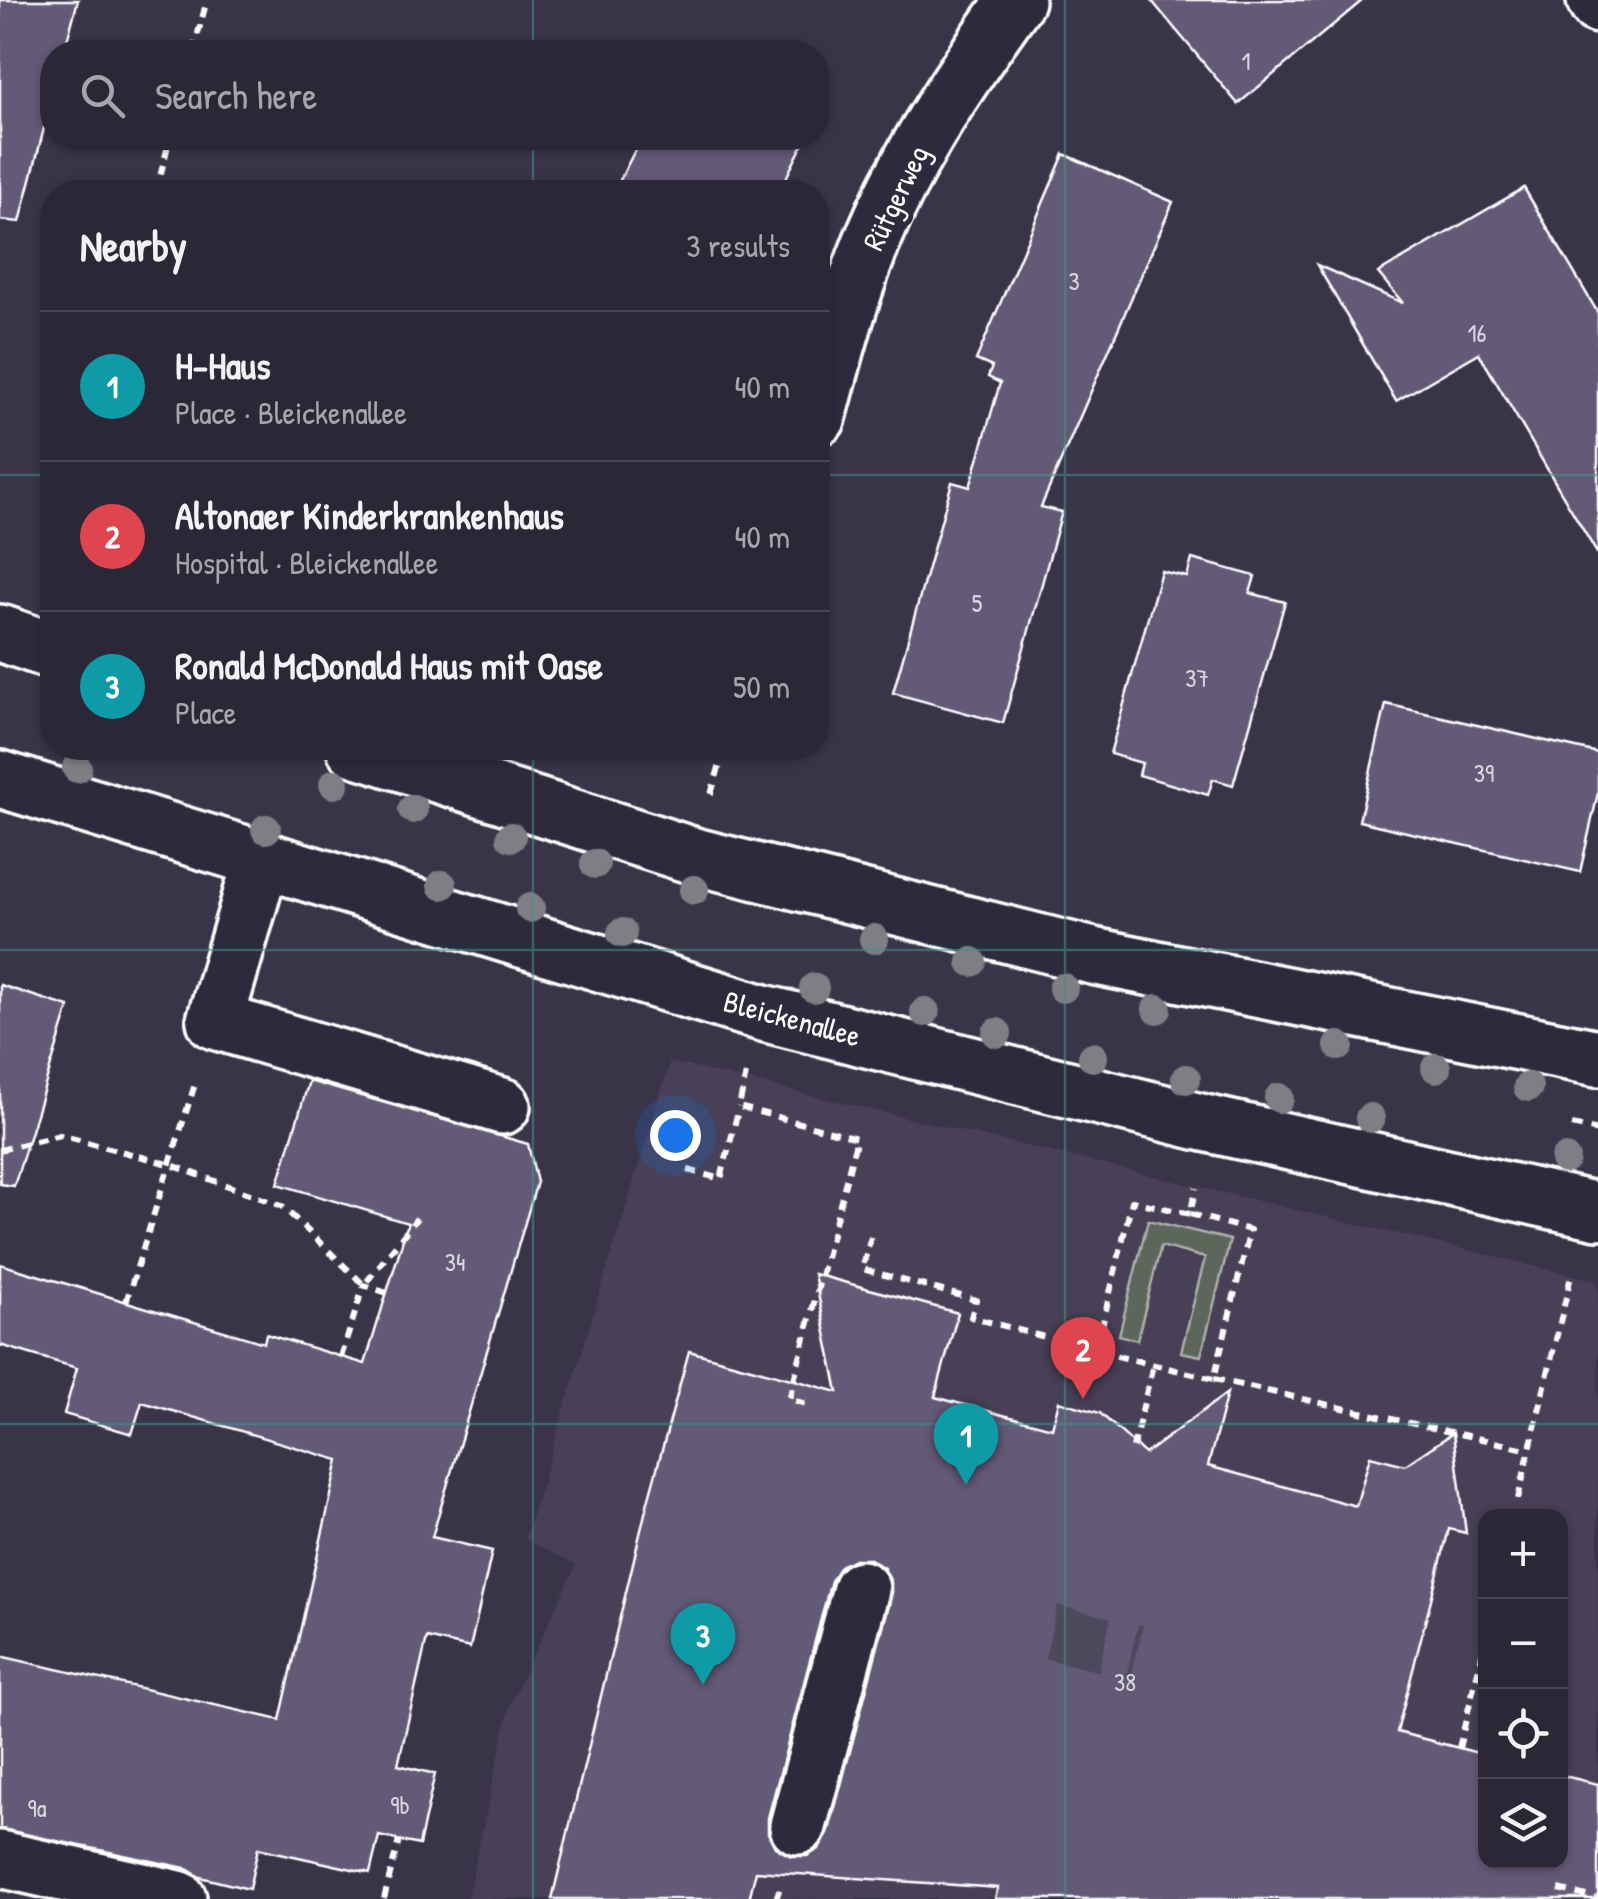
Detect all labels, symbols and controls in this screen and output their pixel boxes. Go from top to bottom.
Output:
search box [40,40,830,150]
house number: 1 [1241,44,1251,78]
icon: search [75,68,130,123]
text: Search here [155,69,317,121]
street label: Rütgerweg [853,138,938,257]
text: Nearby [80,217,187,274]
text: 3 results [686,224,790,267]
house number: 3 [1068,264,1080,298]
house number: 16 [1467,316,1487,350]
text: H-Haus [175,339,271,391]
text: 1 [107,365,118,408]
text: 40 m [735,365,790,408]
text: Place · Bleickenallee [175,391,407,434]
text: Altonaer Kinderkrankenhaus [175,489,564,541]
text: 2 [105,515,120,558]
text: 40 m [735,515,790,558]
text: Hospital · Bleickenallee [175,541,439,584]
house number: 5 [972,586,983,620]
text: Ronald McDonald Haus mit Oase [175,639,603,691]
house number: 37 [1185,661,1209,695]
text: 3 [105,665,120,708]
text: 50 m [733,665,790,708]
text: Place [175,691,237,734]
house number: 39 [1474,756,1494,790]
street label: Bleickenallee [719,981,865,1055]
your location [650,1110,701,1161]
house number: 34 [445,1245,465,1279]
pin: 2 [1050,1316,1116,1399]
pin: 1 [934,1402,998,1485]
map controls [1478,1509,1568,1869]
button: + [1478,1509,1568,1599]
button: − [1478,1599,1568,1689]
pin: 3 [670,1602,736,1685]
house number: 38 [1114,1665,1136,1699]
button: locate [1478,1689,1568,1779]
button: layers [1478,1779,1568,1869]
house number: 9b [390,1788,410,1822]
house number: 9a [28,1791,47,1825]

